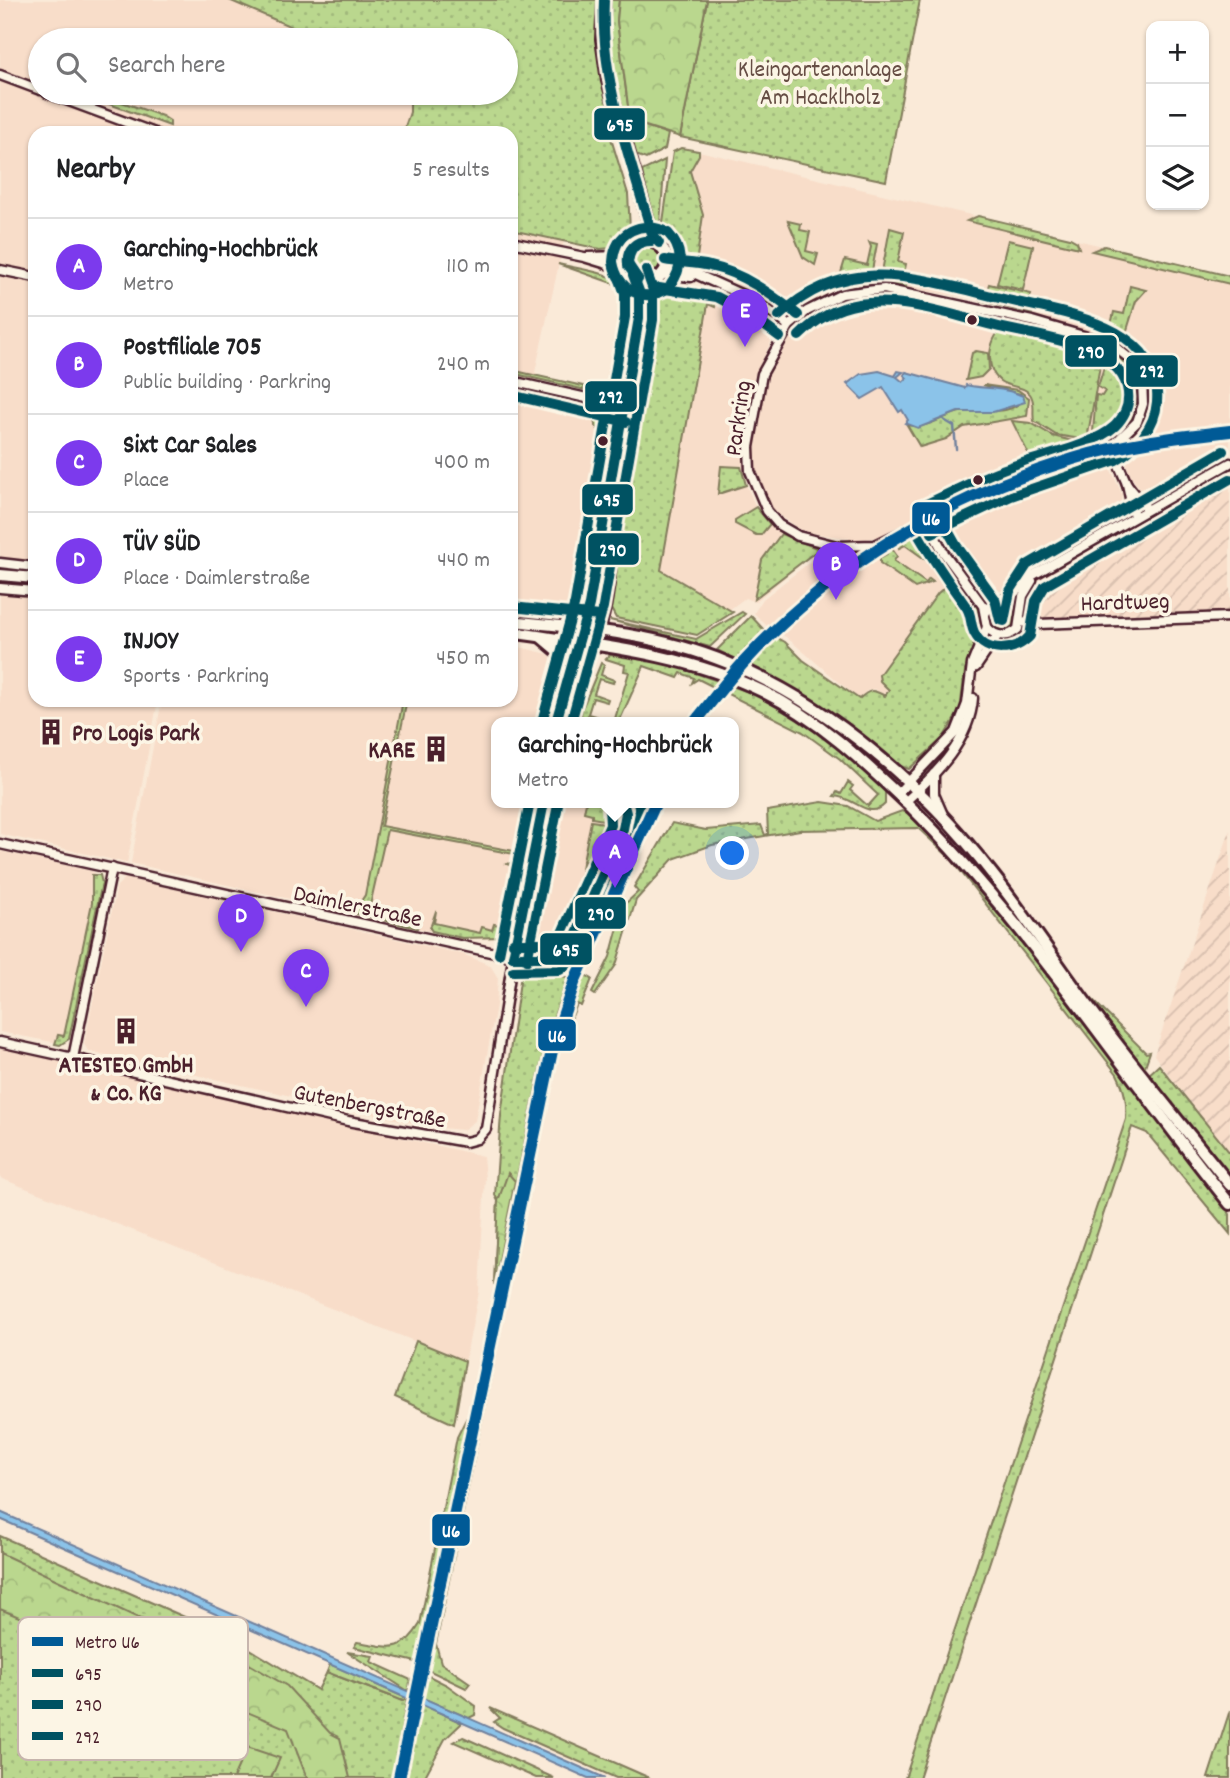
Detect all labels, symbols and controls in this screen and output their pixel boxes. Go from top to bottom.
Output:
map controls [1146,21,1209,210]
button: + [1146,21,1209,84]
search box [28,28,518,105]
icon: search [52,48,90,86]
text: Search here [108,48,226,85]
park label: Kleingartenanlage Am Hacklholz [738,54,902,116]
button: − [1146,84,1209,147]
line badge: 695 [593,107,646,141]
text: 695 [607,114,634,141]
button: layers [1146,147,1209,210]
text: Nearby [56,150,134,193]
text: 5 results [412,155,490,188]
text: Garching-Hochbrück [123,232,318,269]
text: A [73,251,85,284]
text: 110 m [446,251,490,284]
text: Metro [123,269,174,302]
pin: E [722,289,768,347]
unlabelled marker [965,313,979,327]
text: Postfiliale 705 [123,330,262,367]
line badge: 290 [1064,334,1118,368]
text: 290 [1077,341,1105,368]
text: B [74,349,84,382]
text: 240 m [437,349,490,382]
line badge: 292 [1125,354,1179,388]
text: 292 [1139,360,1165,387]
text: Public building · Parkring [123,367,331,400]
street label: Parkring [718,379,762,458]
line badge: 292 [584,380,638,413]
text: 292 [598,386,624,413]
text: Sixt Car Sales [123,428,257,465]
unlabelled marker [596,434,610,448]
text: C [73,447,85,480]
text: 400 m [434,447,490,480]
text: Place [123,465,169,498]
unlabelled marker [971,473,985,487]
line badge: 695 [581,483,634,516]
text: 695 [594,489,621,516]
line badge: U6 [911,501,951,535]
text: U6 [922,508,940,535]
text: TÜV SÜD [123,526,200,563]
line badge: 290 [587,532,640,566]
text: 290 [599,539,627,566]
pin: B [813,542,859,600]
text: D [73,545,85,578]
text: 440 m [437,545,490,578]
text: Place · Daimlerstraße [123,563,310,596]
street label: Hardtweg [1080,585,1170,623]
text: INJOY [123,624,178,661]
text: E [74,643,84,676]
text: 450 m [436,643,490,676]
text: Sports · Parkring [123,661,269,694]
building icon: Pro Logis Park [36,717,66,747]
popup [491,717,739,808]
place label: Pro Logis Park [72,718,200,752]
text: Garching-Hochbrück [518,728,712,765]
building icon: KARE [421,734,451,764]
place label: KARE [368,735,416,769]
text: Metro [518,765,568,798]
pin: A [592,830,638,888]
your location [715,836,749,870]
street label: Daimlerstraße [290,878,425,938]
pin: D [218,894,264,952]
line badge: 290 [574,896,627,930]
text: 290 [587,903,615,930]
line badge: 695 [539,932,593,966]
text: 695 [553,939,580,966]
pin: C [283,949,329,1007]
building icon: ATESTEO GmbH & Co. KG [111,1016,141,1046]
line badge: U6 [537,1018,577,1052]
text: U6 [548,1025,566,1052]
place label: ATESTEO GmbH & Co. KG [58,1050,194,1112]
street label: Gutenbergstraße [290,1077,448,1139]
line badge: U6 [431,1513,471,1547]
text: U6 [442,1520,460,1547]
legend [18,1617,248,1760]
text: Metro U6 [75,1631,140,1658]
text: 695 [75,1663,102,1690]
text: 290 [75,1694,102,1721]
text: 292 [75,1726,100,1753]

